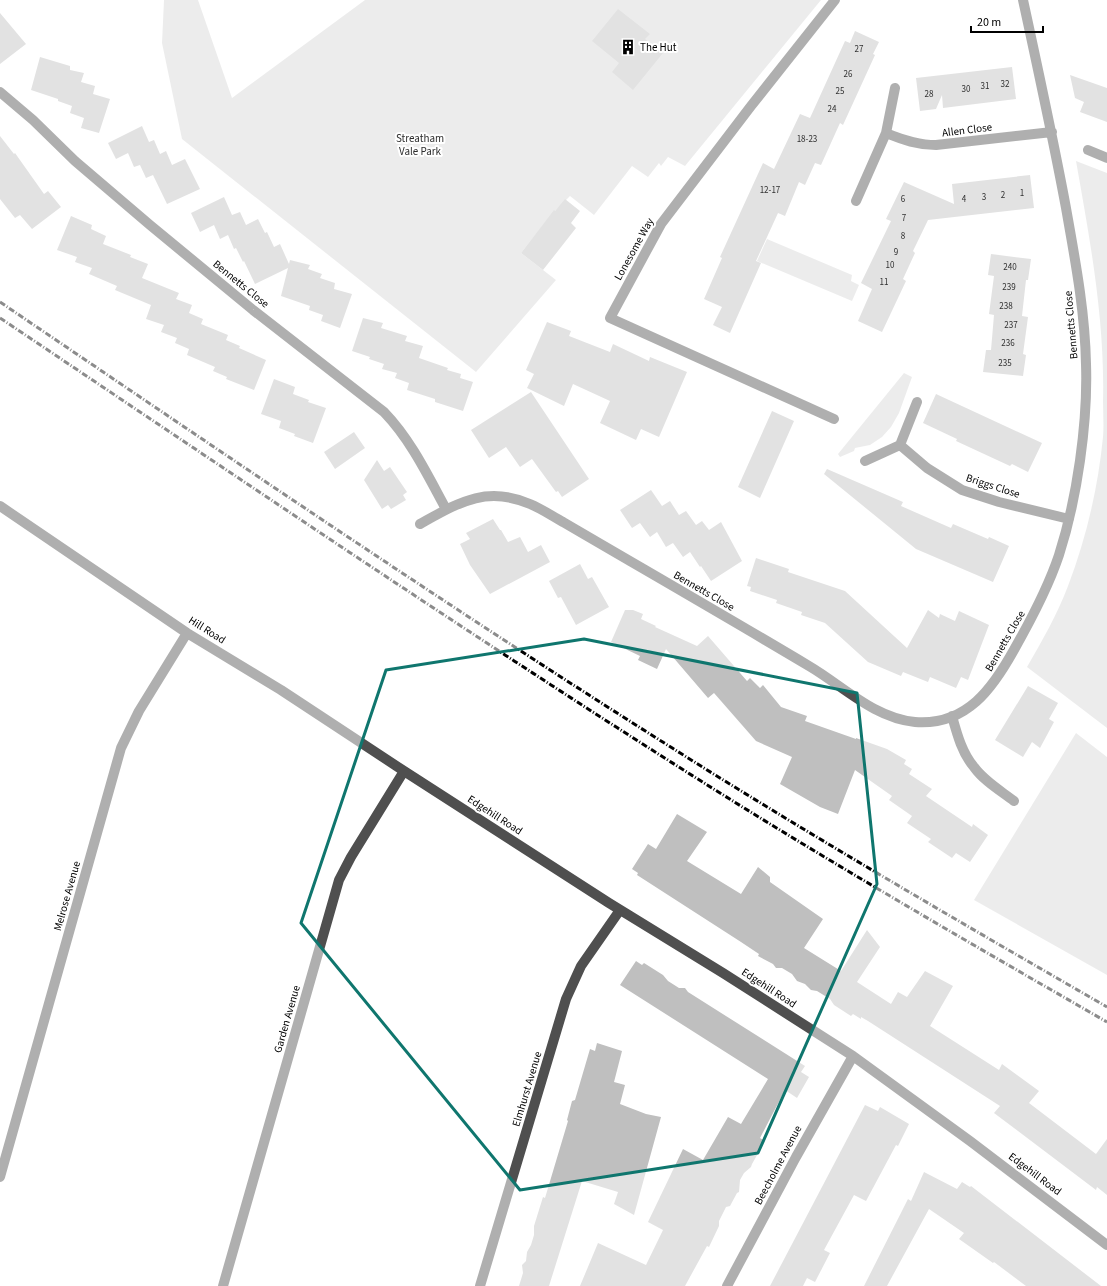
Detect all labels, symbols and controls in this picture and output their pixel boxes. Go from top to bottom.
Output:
scale bar [971,8,1043,34]
text: 20 m [977,14,1001,31]
building icon: The Hut [619,38,637,56]
place label: The Hut [640,40,677,55]
house number: 27 [855,43,864,56]
house number: 26 [844,68,853,81]
house number: 32 [1001,78,1010,91]
house number: 31 [981,80,989,93]
house number: 30 [962,83,971,96]
house number: 25 [836,85,845,98]
house number: 28 [925,88,934,101]
house number: 24 [828,103,837,116]
street label: Allen Close [941,119,993,141]
park label: Streatham Vale Park [396,131,444,159]
house number: 18-23 [797,133,818,146]
house number: 12-17 [760,184,781,197]
house number: 1 [1020,187,1024,200]
house number: 2 [1001,189,1006,202]
house number: 3 [982,191,987,204]
house number: 6 [901,193,906,206]
house number: 4 [962,193,967,206]
house number: 7 [902,212,907,225]
street label: Lonesome Way [611,215,657,283]
house number: 8 [901,230,906,243]
house number: 9 [894,246,899,259]
street label: Bennetts Close [210,257,273,312]
house number: 10 [886,259,895,272]
house number: 240 [1003,261,1017,274]
house number: 11 [880,276,888,289]
house number: 239 [1002,281,1016,294]
street label: Bennetts Close [1061,290,1081,360]
house number: 238 [999,300,1013,313]
house number: 237 [1004,319,1018,332]
house number: 236 [1001,337,1015,350]
house number: 235 [998,357,1012,370]
street label: Briggs Close [964,470,1022,502]
street label: Bennetts Close [671,567,738,615]
street label: Bennetts Close [981,607,1029,674]
street label: Hill Road [186,613,228,647]
street label: Edgehill Road [465,792,525,838]
street label: Melrose Avenue [50,859,84,933]
street label: Edgehill Road [739,965,799,1011]
street label: Garden Avenue [270,983,304,1055]
street label: Elmhurst Avenue [508,1049,546,1128]
street label: Beecholme Avenue [751,1122,805,1207]
street label: Edgehill Road [1005,1149,1065,1199]

